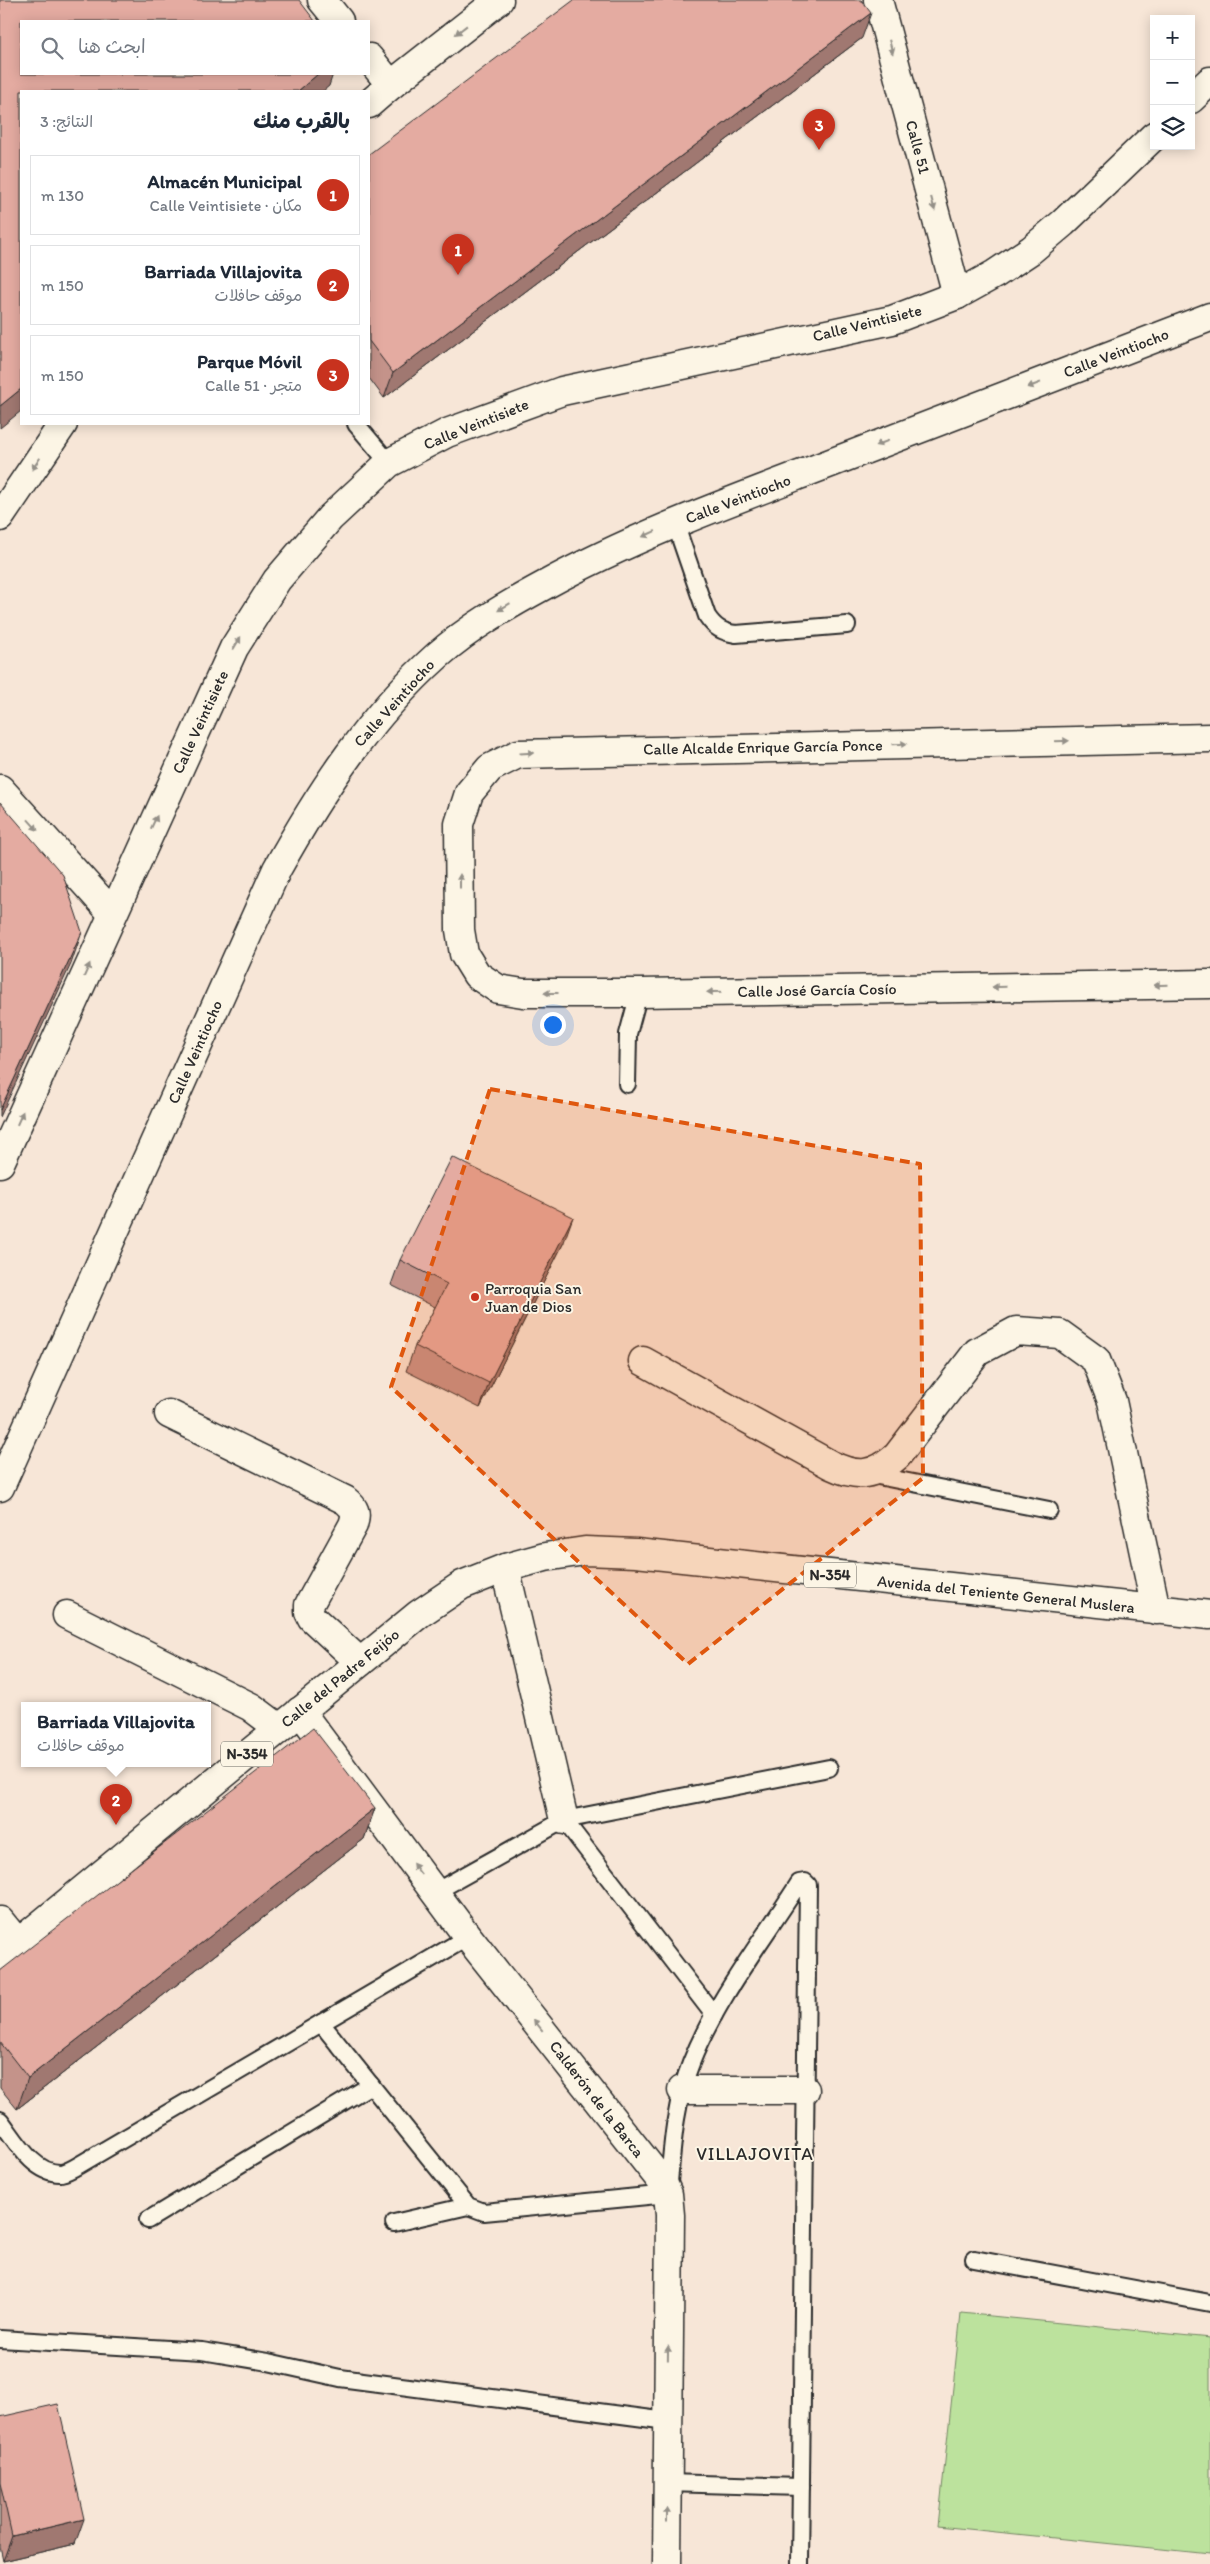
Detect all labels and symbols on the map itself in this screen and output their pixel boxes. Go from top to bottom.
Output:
one-way arrow [454,25,468,35]
one-way arrow [887,40,895,55]
pin: 3 [803,109,835,150]
street label: Calle 51 [902,118,934,176]
one-way arrow [929,196,937,212]
pin: 1 [442,234,474,275]
street label: Calle Veintisiete [810,300,924,346]
street label: Calle Veintiocho [1061,324,1171,382]
one-way arrow [1026,381,1041,389]
street label: Calle Veintisiete [421,394,531,454]
one-way arrow [874,439,889,447]
one-way arrow [31,457,41,471]
street label: Calle Veintiocho [683,470,793,528]
one-way arrow [642,531,656,539]
one-way arrow [498,603,511,612]
one-way arrow [232,637,241,650]
street label: Calle Veintiocho [350,655,438,751]
street label: Calle Veintisiete [168,667,232,777]
street label: Calle Alcalde Enrique García Ponce [643,735,883,759]
one-way arrow [1054,737,1070,745]
one-way arrow [892,740,908,748]
one-way arrow [520,749,536,757]
one-way arrow [150,815,158,829]
one-way arrow [27,819,39,831]
one-way arrow [455,873,463,889]
one-way arrow [83,963,91,977]
street label: Calle José García Cosío [737,979,897,1001]
one-way arrow [1153,981,1169,989]
one-way arrow [991,984,1007,992]
one-way arrow [706,988,722,996]
one-way arrow [543,989,559,997]
street label: Calle Veintiocho [164,997,226,1107]
your location [540,1012,566,1038]
one-way arrow [16,1111,24,1125]
place label: Parroquia San Juan de Dios [485,1279,581,1316]
marker: Parroquia San Juan de Dios [469,1291,481,1303]
road number: N-354 [804,1562,856,1588]
street label: Avenida del Teniente General Muslera [876,1571,1136,1617]
street label: Calle del Padre Feijóo [277,1624,403,1732]
road number: N-354 [221,1742,273,1766]
pin: 2 [100,1784,132,1825]
one-way arrow [412,1863,423,1876]
one-way arrow [532,2019,543,2032]
street label: Calderón de la Barca [545,2037,649,2162]
district label: VILLAJOVITA [696,2143,814,2165]
one-way arrow [665,2345,673,2361]
one-way arrow [663,2507,671,2523]

